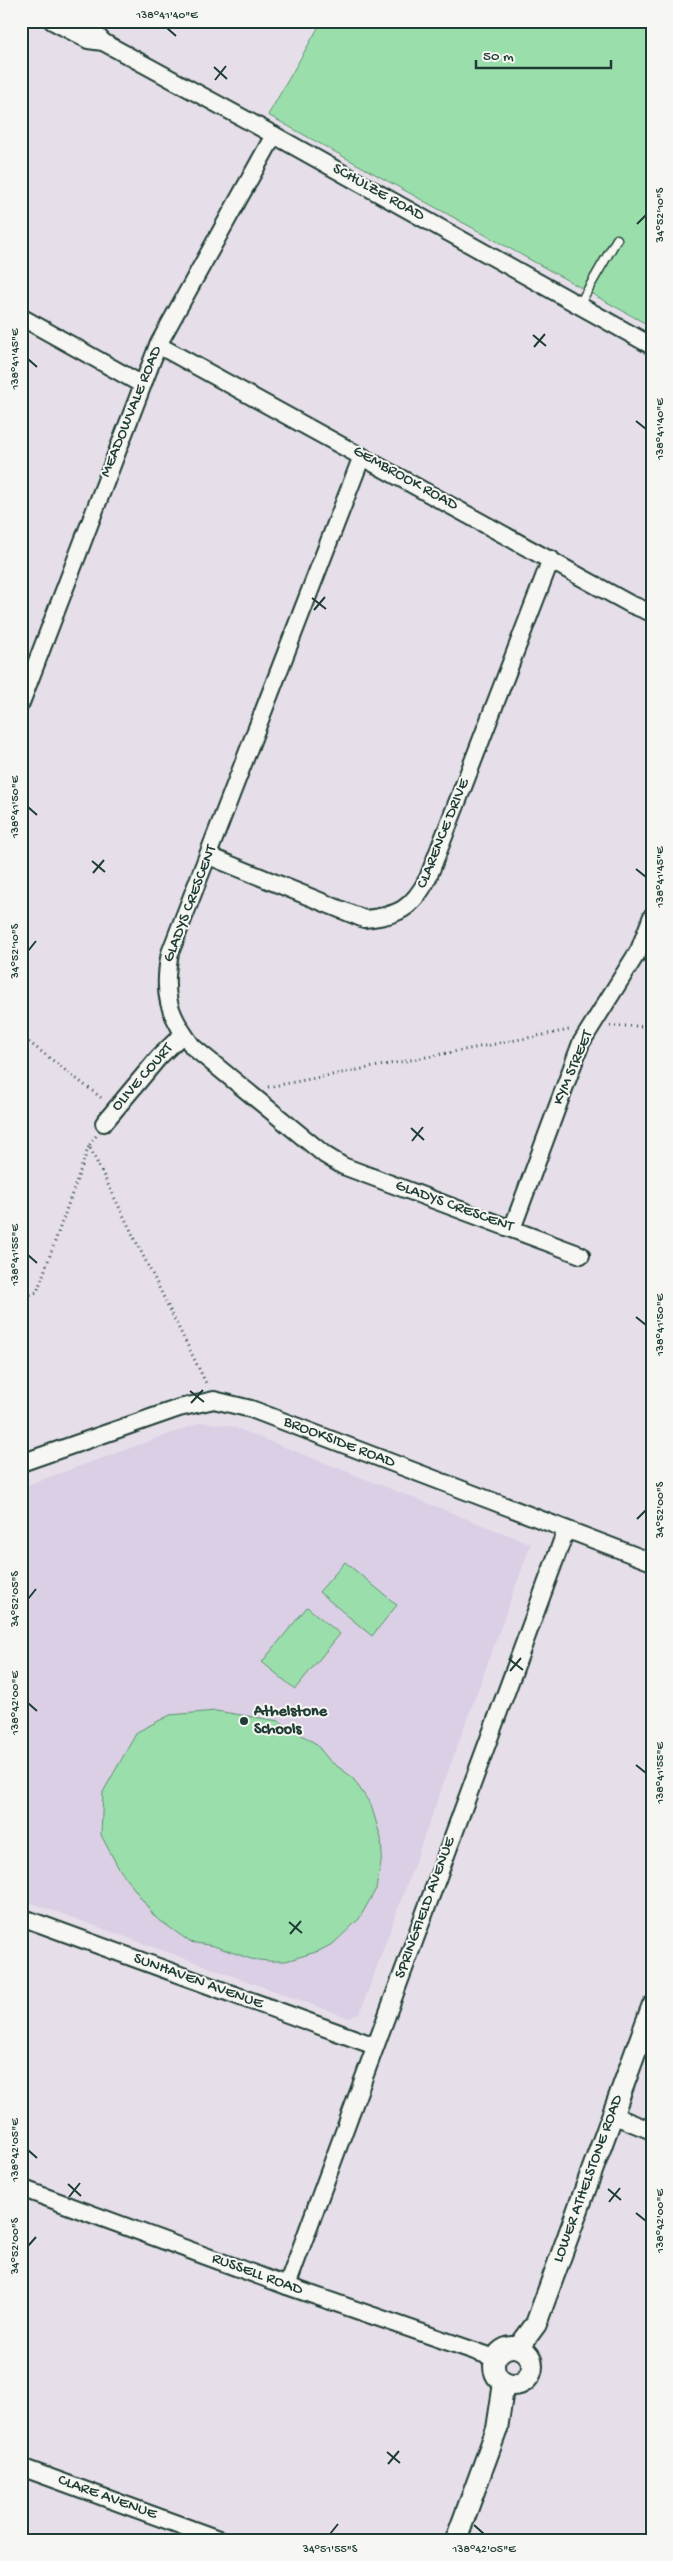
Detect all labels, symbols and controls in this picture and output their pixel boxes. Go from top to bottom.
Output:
text: 138°41'40"E [135,9,198,23]
scale bar [476,38,610,70]
text: 50 m [483,48,514,66]
street label: SCHULZE ROAD [329,160,428,226]
text: 34°52'10"S [654,187,668,243]
text: 138°41'45"E [9,328,23,391]
street label: MEADOWVALE ROAD [97,343,167,480]
text: 138°41'40"E [654,398,668,461]
street label: GEMBROOK ROAD [349,442,461,516]
text: 138°41'50"E [9,775,23,839]
street label: CLARENCE DRIVE [413,775,475,892]
street label: GLADYS CRESCENT [160,842,222,965]
text: 138°41'45"E [654,846,668,909]
text: 34°52'10"S [9,923,23,979]
street label: KYM STREET [550,1027,599,1108]
street label: OLIVE COURT [108,1039,178,1116]
street label: GLADYS CRESCENT [392,1177,516,1237]
text: 138°41'55"E [9,1224,23,1287]
text: 138°41'50"E [654,1293,668,1357]
street label: BROOKSIDE ROAD [280,1413,398,1473]
text: 34°52'00"S [654,1481,668,1539]
text: 34°52'05"S [9,1570,23,1628]
text: 138°42'00"E [9,1671,23,1736]
place label: Athelstone Schools [253,1703,328,1740]
marker: Athelstone Schools [238,1715,250,1727]
text: 138°41'55"E [654,1742,668,1805]
street label: SPRINGFIELD AVENUE [392,1834,461,1981]
street label: SUNHAVEN AVENUE [131,1950,266,2015]
street label: LOWER ATHELSTONE ROAD [550,2092,628,2265]
text: 138°42'05"E [9,2118,23,2183]
text: 138°42'00"E [654,2189,668,2254]
text: 34°52'00"S [9,2217,23,2275]
street label: RUSSELL ROAD [209,2250,306,2301]
street label: CLARE AVENUE [55,2471,160,2525]
text: 34°51'55"S [302,2543,358,2557]
text: 138°42'05"E [451,2543,516,2557]

